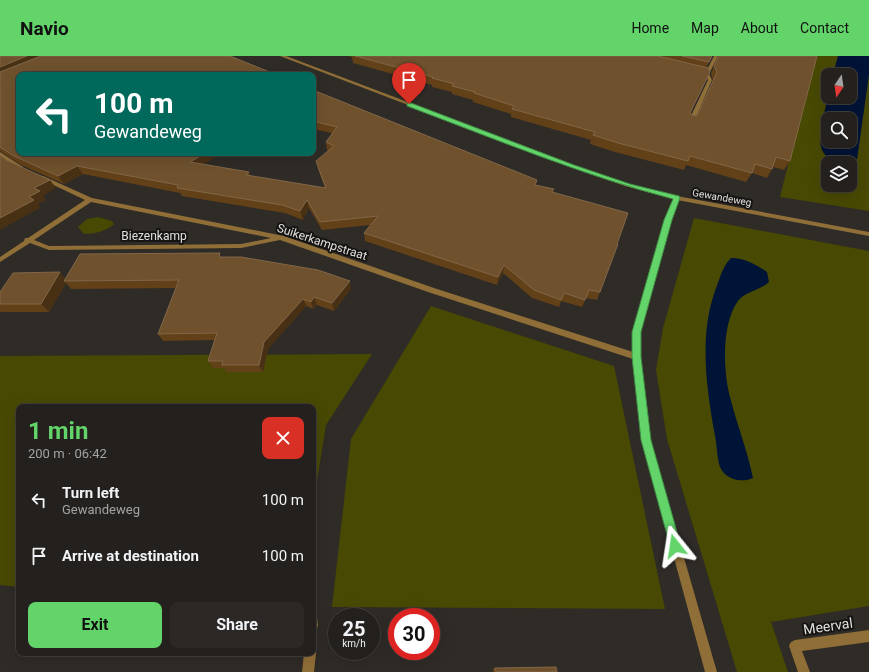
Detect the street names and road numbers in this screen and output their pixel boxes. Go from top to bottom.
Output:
street label: Gewandeweg [691,187,752,208]
street label: Suikerkampstraat [275,221,369,263]
street label: Biezenkamp [121,229,187,243]
street label: Meerval [802,615,854,637]

